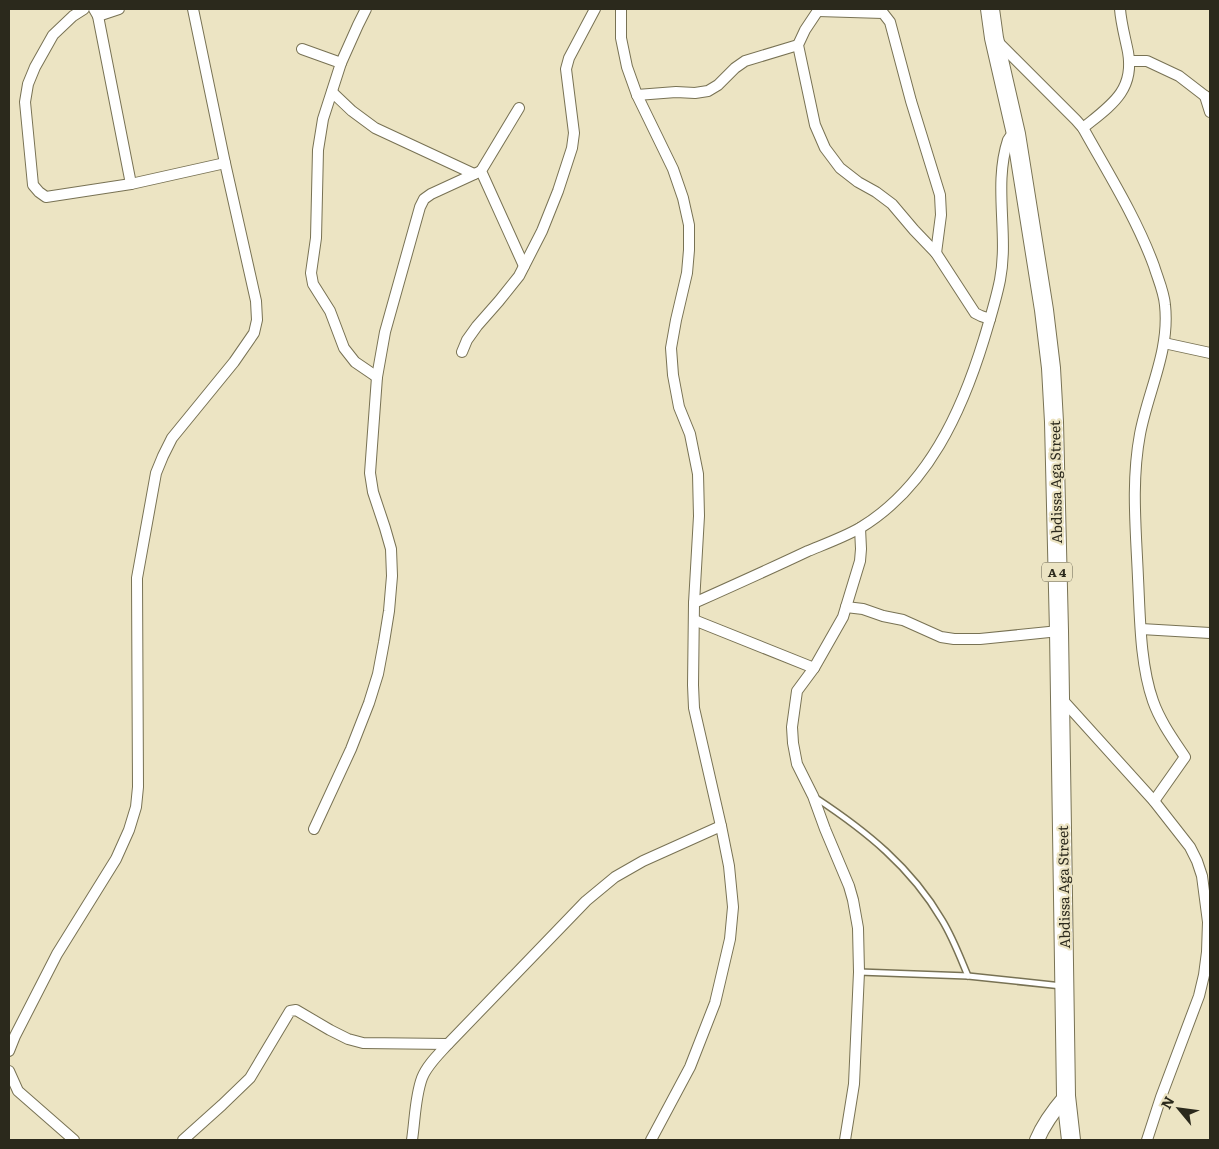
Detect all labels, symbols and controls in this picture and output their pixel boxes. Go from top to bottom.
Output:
street label: Abdissa Aga Street [1044,420,1066,544]
road number: A 4 [1042,562,1072,582]
street label: Abdissa Aga Street [1052,825,1074,949]
north arrow [1154,1084,1204,1134]
text: N [1155,1092,1178,1112]

